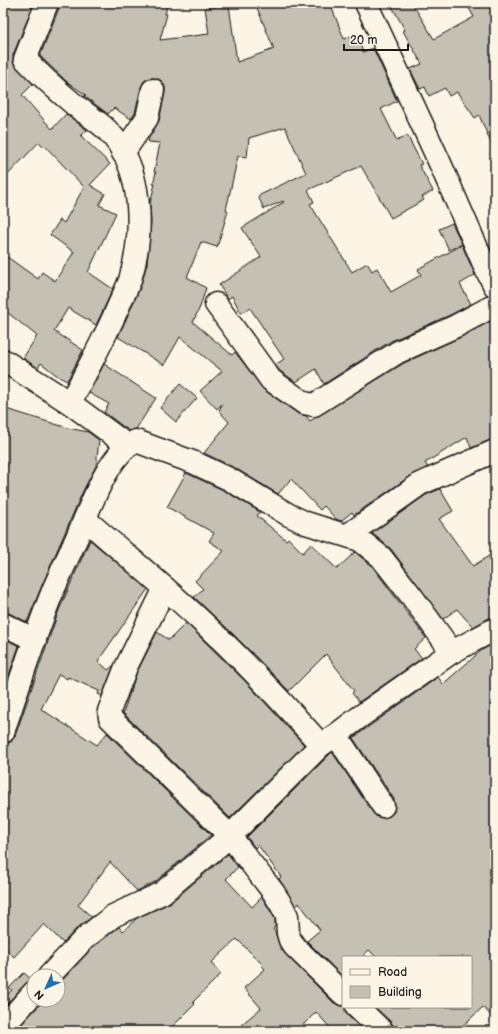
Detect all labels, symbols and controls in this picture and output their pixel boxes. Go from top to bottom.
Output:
scale bar [344,26,408,52]
text: 20 m [350,33,377,48]
legend [342,956,472,1008]
text: Road [378,965,407,980]
north arrow [26,968,66,1008]
text: Building [378,985,422,1000]
text: N [32,987,47,1002]

